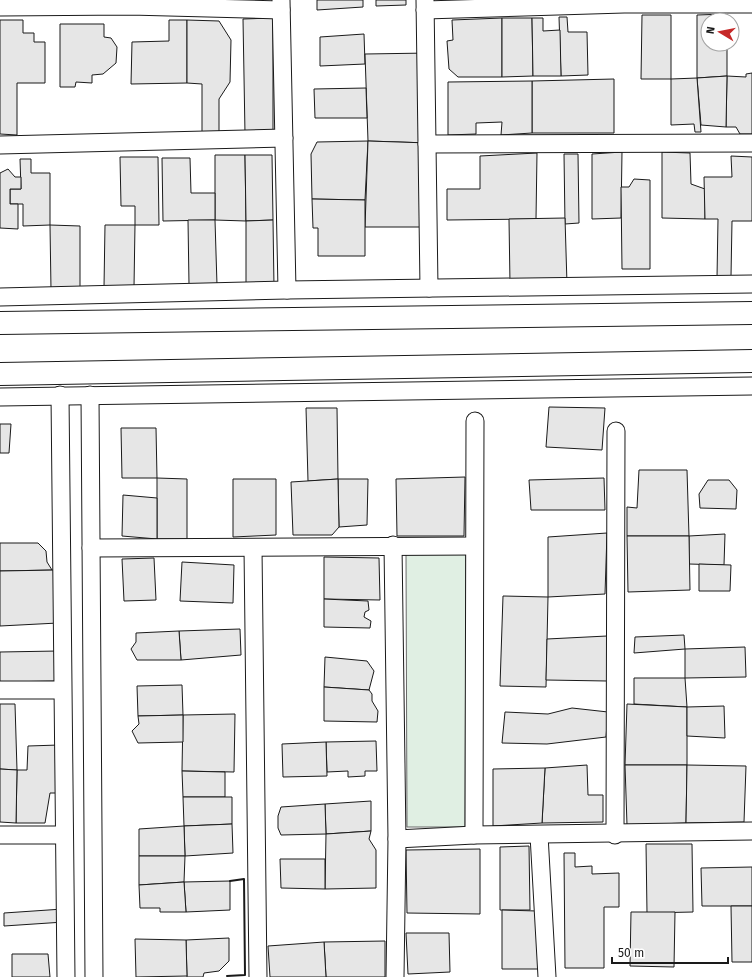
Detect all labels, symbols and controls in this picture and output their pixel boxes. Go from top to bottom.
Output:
north arrow [700,12,740,52]
text: N [704,26,718,35]
scale bar [612,939,728,965]
text: 50 m [618,946,644,960]

